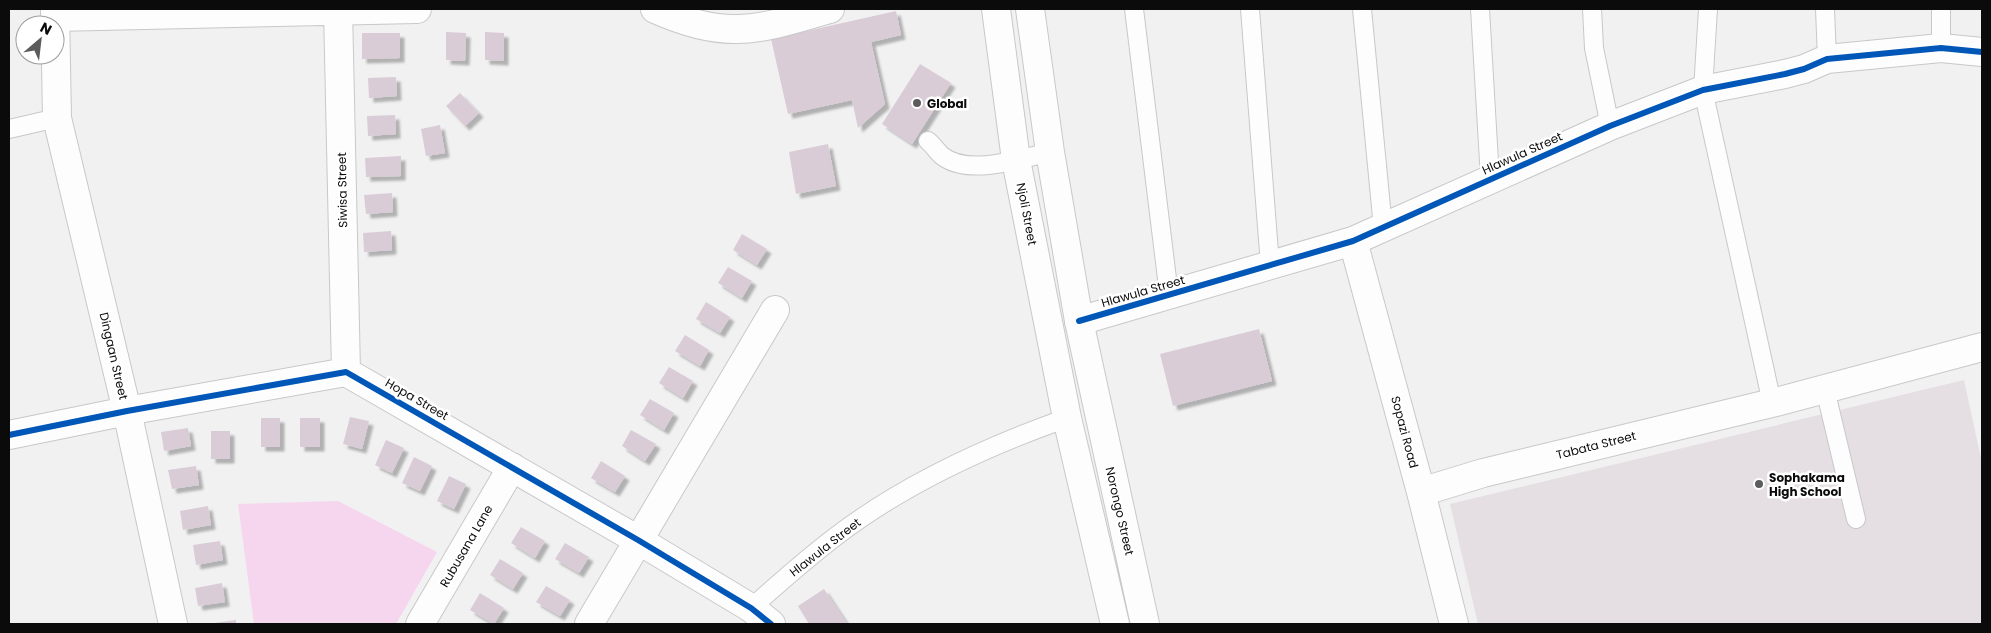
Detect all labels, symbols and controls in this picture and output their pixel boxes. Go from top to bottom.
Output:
north arrow [15,15,65,65]
text: N [37,17,55,40]
place label: Global [927,95,967,112]
marker: Global [911,97,923,109]
street label: Hlawula Street [1479,128,1565,178]
street label: Siwisa Street [333,152,351,228]
street label: Njoli Street [1013,181,1041,247]
street label: Hlawula Street [1099,271,1187,311]
street label: Dingaan Street [96,310,132,402]
street label: Hopa Street [382,374,452,424]
street label: Sopazi Road [1387,394,1423,470]
street label: Tabata Street [1554,427,1638,463]
street label: Norongo Street [1102,465,1138,557]
place label: Sophakama High School [1769,469,1845,500]
marker: Sophakama High School [1753,478,1765,490]
street label: Rubusana Lane [435,502,497,590]
street label: Hlawula Street [786,514,864,580]

